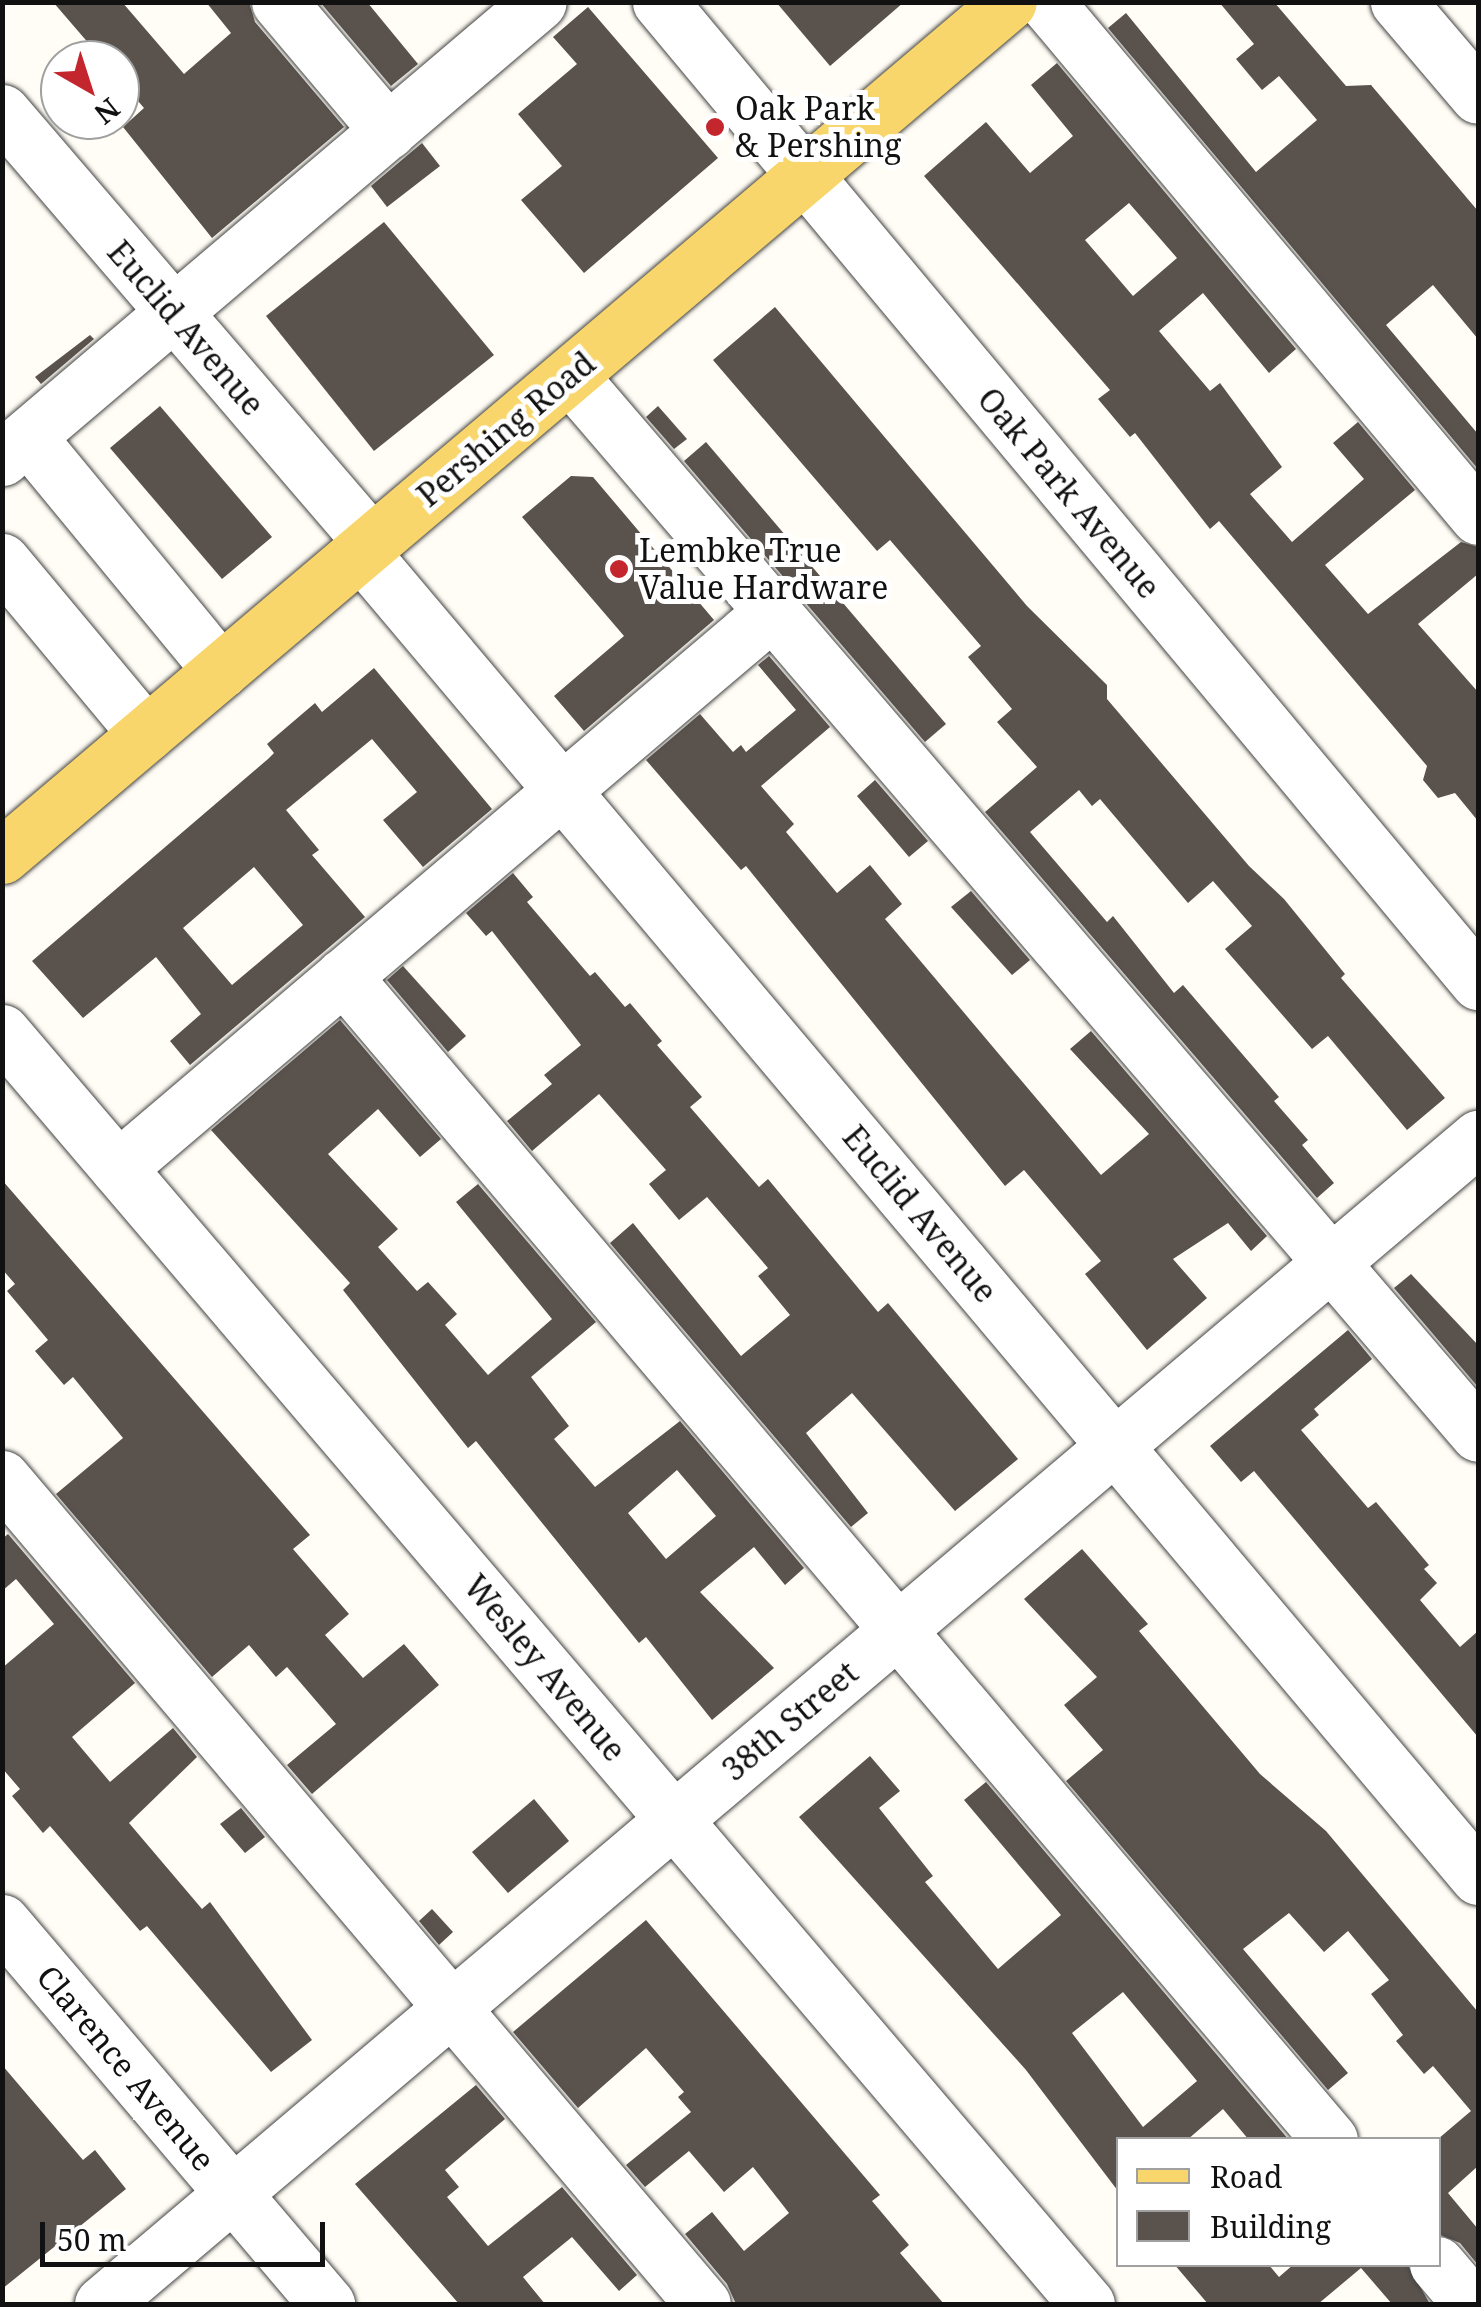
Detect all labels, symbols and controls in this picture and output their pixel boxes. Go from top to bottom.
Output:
north arrow [40,40,140,140]
text: N [87,90,128,133]
place label: Oak Park & Pershing [735,90,901,165]
marker: Oak Park & Pershing [704,116,726,138]
street label: Euclid Avenue [100,233,272,423]
street label: Pershing Road [409,344,603,514]
street label: Oak Park Avenue [970,380,1168,606]
place label: Lembke True Value Hardware [639,532,888,607]
marker: Lembke True Value Hardware [608,558,630,580]
street label: Euclid Avenue [835,1118,1005,1310]
street label: Wesley Avenue [456,1567,634,1769]
street label: 38th Street [714,1653,866,1789]
street label: Clarence Avenue [29,1958,223,2178]
legend [1116,2137,1441,2267]
text: Road [1210,2156,1282,2197]
scale bar [45,2202,330,2264]
text: Building [1210,2206,1331,2247]
text: 50 m [57,2219,127,2260]

